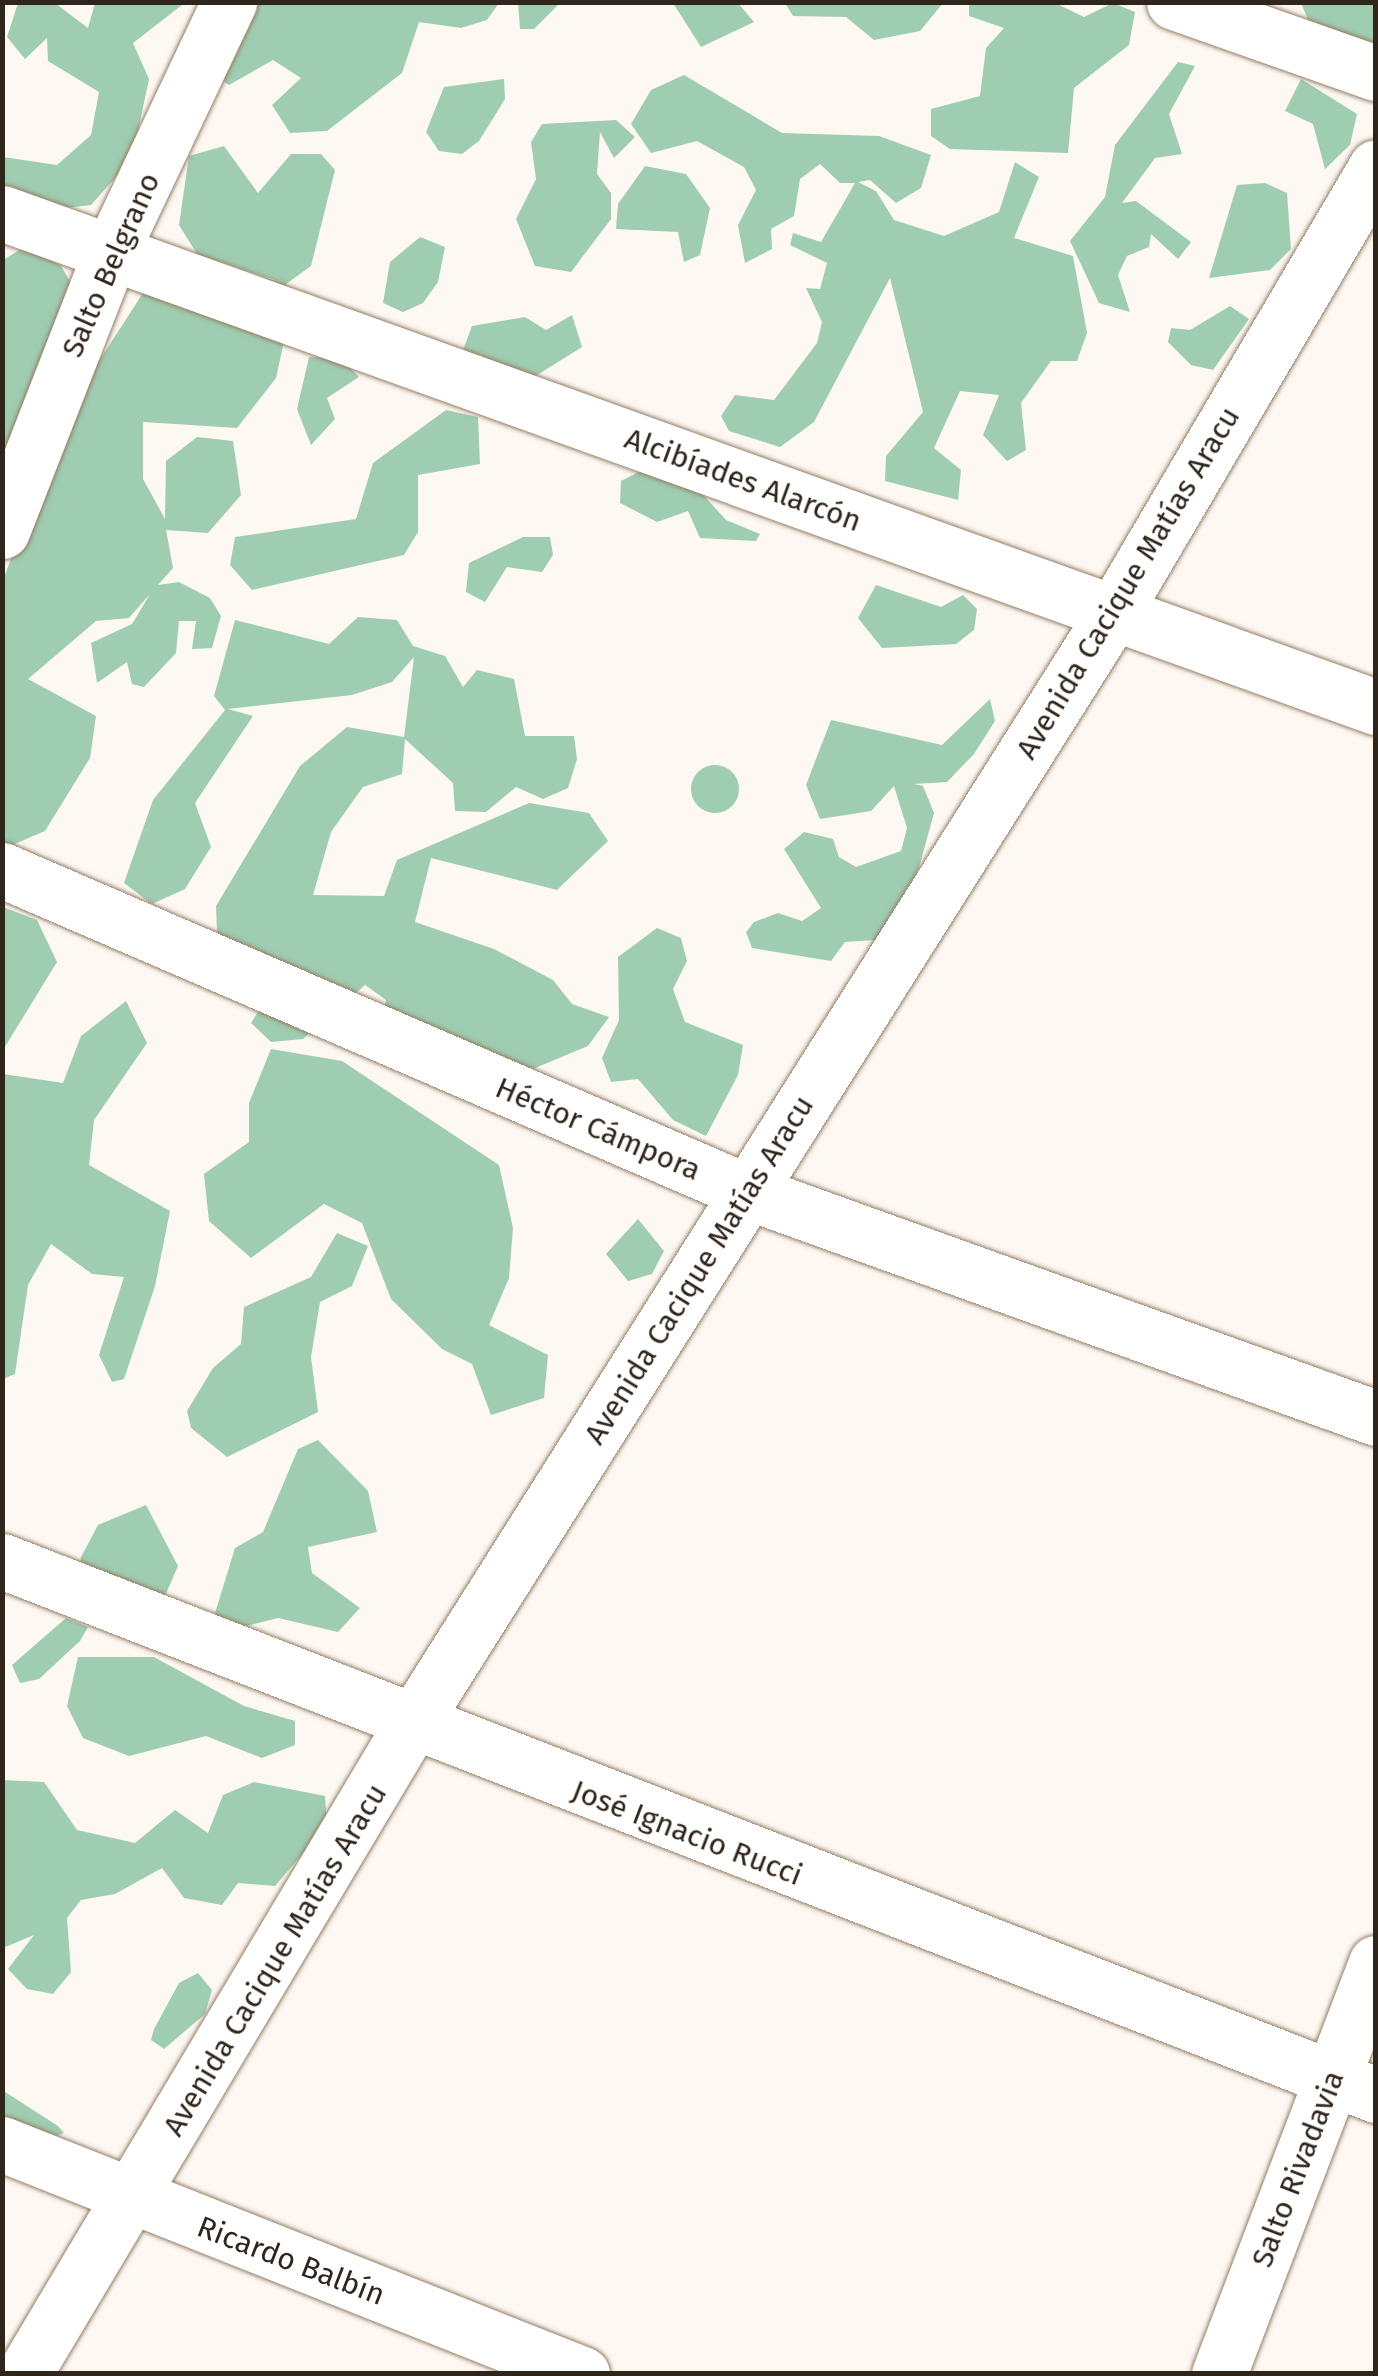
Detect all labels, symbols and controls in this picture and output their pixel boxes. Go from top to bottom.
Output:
street label: Salto Belgrano [54,167,168,363]
street label: Avenida Cacique Matías Aracu [1008,400,1248,766]
street label: Alcibíades Alarcón [620,420,866,540]
street label: Héctor Cámpora [490,1070,706,1188]
street label: Avenida Cacique Matías Aracu [577,1089,821,1451]
street label: José Ignacio Rucci [567,1773,807,1893]
street label: Avenida Cacique Matías Aracu [155,1777,395,2143]
street label: Salto Rivadavia [1244,2066,1352,2272]
street label: Ricardo Balbín [192,2209,390,2313]

